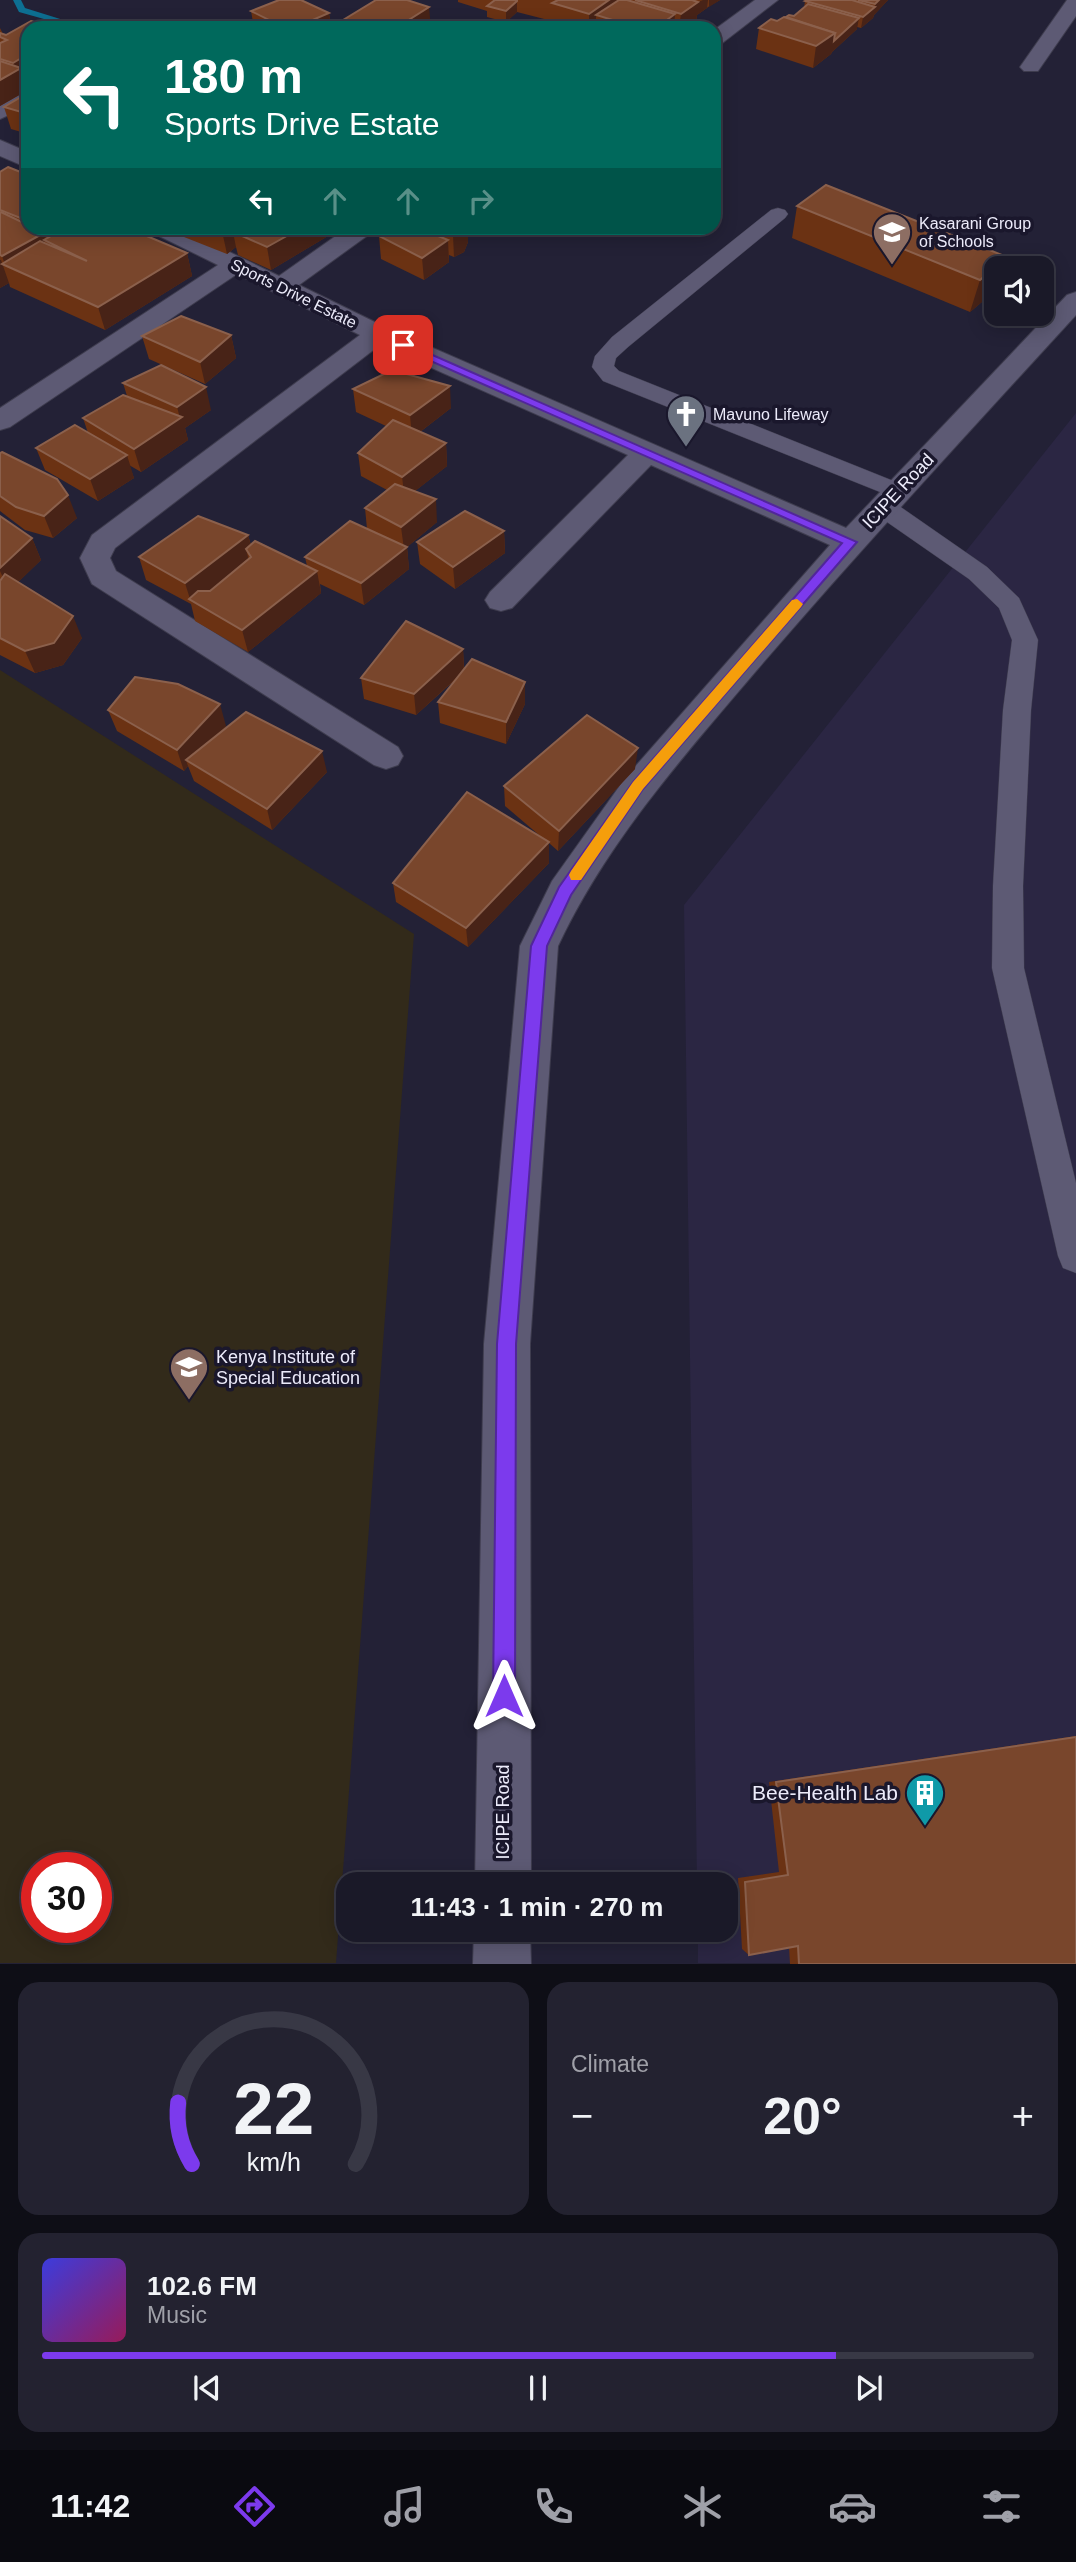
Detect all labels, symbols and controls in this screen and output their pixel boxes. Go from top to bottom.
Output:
icon: left [49,49,140,140]
text: 180 m [164,49,303,103]
text: Sports Drive Estate [164,106,440,142]
icon: left [243,182,281,220]
icon: ahead [316,182,354,220]
icon: ahead [389,182,427,220]
icon: right [462,182,500,220]
school or university icon: Kasarani Group of Schools [871,211,913,266]
place label: Kasarani Group of Schools [919,215,1031,250]
street label: Sports Drive Estate [228,256,360,331]
map controls [984,256,1054,326]
button: sound [984,256,1054,326]
pin [373,315,433,375]
icon: arrive [384,326,422,364]
church icon: Mavuno Lifeway [665,393,707,448]
place label: Mavuno Lifeway [713,406,829,423]
street label: ICIPE Road [858,449,938,533]
school or university icon: Kenya Institute of Special Education [168,1346,210,1401]
place label: Kenya Institute of Special Education [216,1347,360,1388]
position arrow [467,1659,541,1733]
street label: ICIPE Road [493,1764,513,1860]
building icon: Bee-Health Lab [904,1772,946,1827]
place label: Bee-Health Lab [752,1781,898,1804]
speed limit sign: 30 [21,1852,112,1943]
text: 11:43 · 1 min · 270 m [411,1892,663,1922]
text: Climate [571,2051,649,2077]
text: 22 [233,2069,314,2150]
text: 20° [763,2087,842,2145]
text: − [571,2095,593,2137]
text: + [1012,2095,1034,2137]
text: km/h [246,2148,301,2176]
text: 102.6 FM [147,2271,257,2301]
text: Music [147,2302,207,2328]
icon: previous [188,2369,226,2407]
icon: pause [519,2369,557,2407]
icon: next [850,2369,888,2407]
icon: directions [230,2482,279,2531]
icon: music [380,2482,429,2531]
icon: phone [529,2482,578,2531]
icon: climate [678,2482,727,2531]
icon: car [828,2482,877,2531]
icon: filters [977,2482,1026,2531]
text: 11:42 [50,2488,130,2524]

